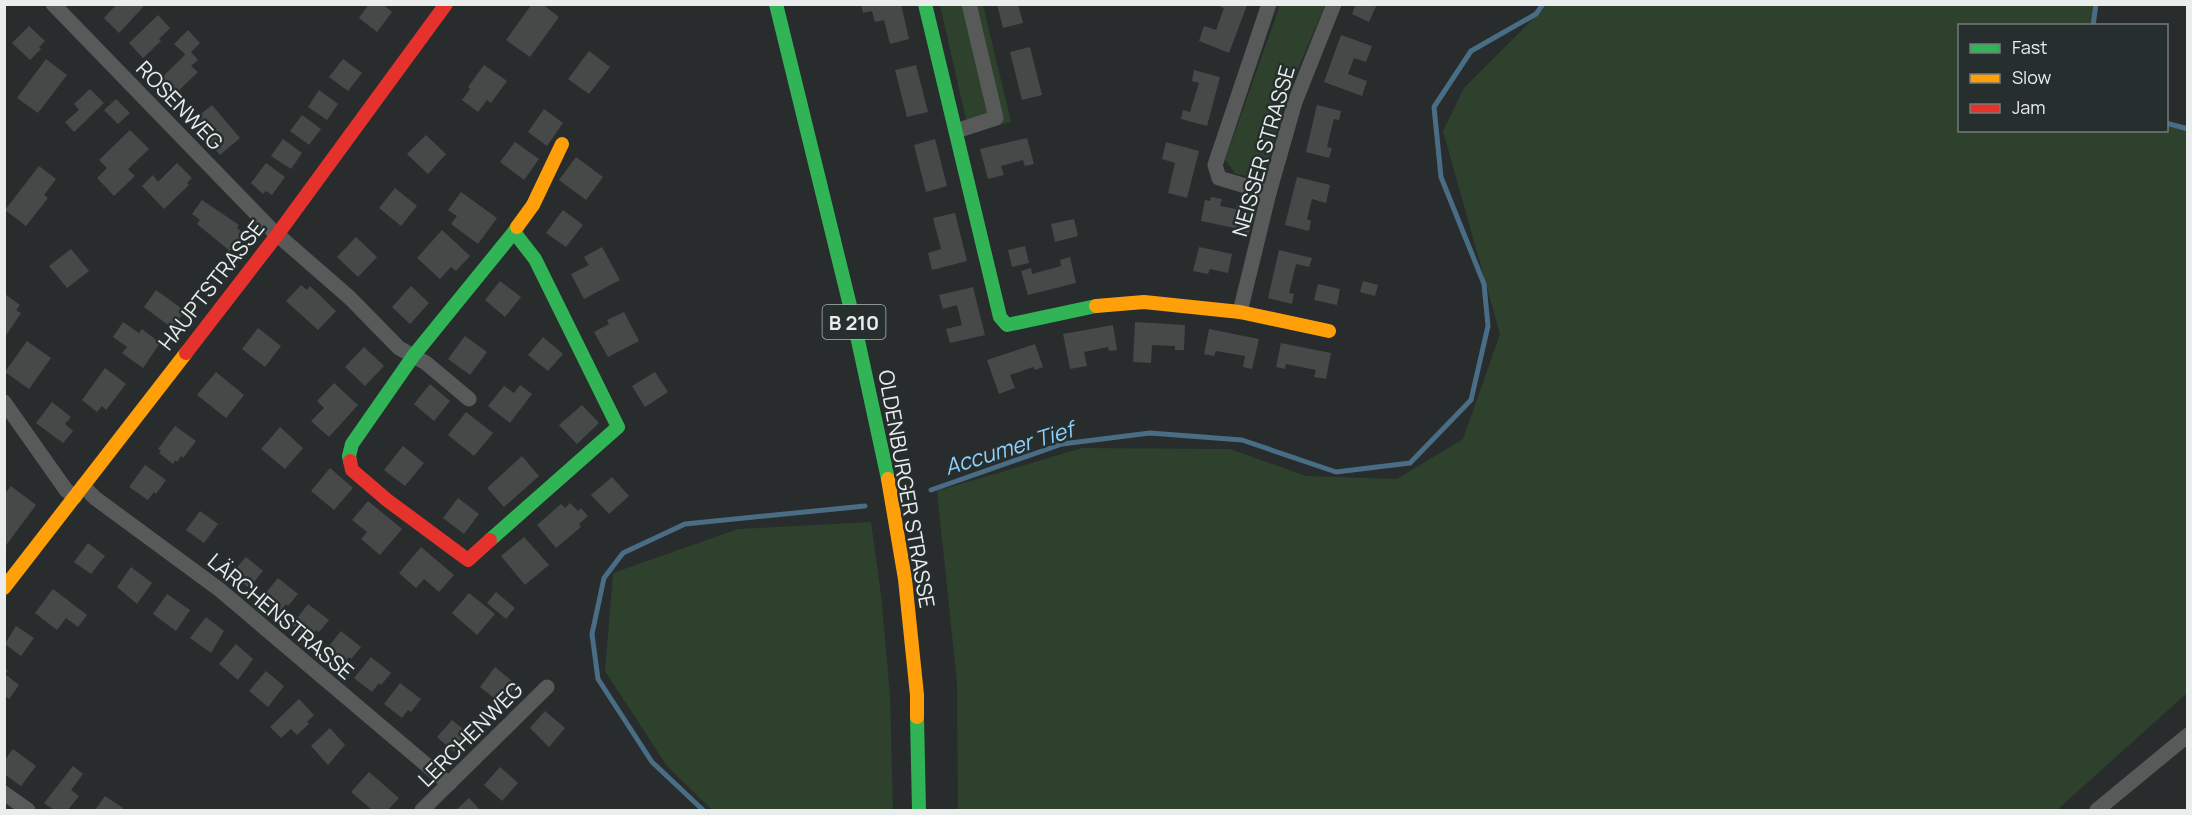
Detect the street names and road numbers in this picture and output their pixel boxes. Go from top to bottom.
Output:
street label: ROSENWEG [131,54,230,156]
street label: NEISSER STRASSE [1225,62,1301,240]
street label: HAUPTSTRASSE [152,215,270,355]
road number: B 210 [822,305,886,339]
street label: OLDENBURGER STRASSE [872,368,942,610]
street label: LÄRCHENSTRASSE [202,547,360,685]
street label: LERCHENWEG [412,675,529,792]

